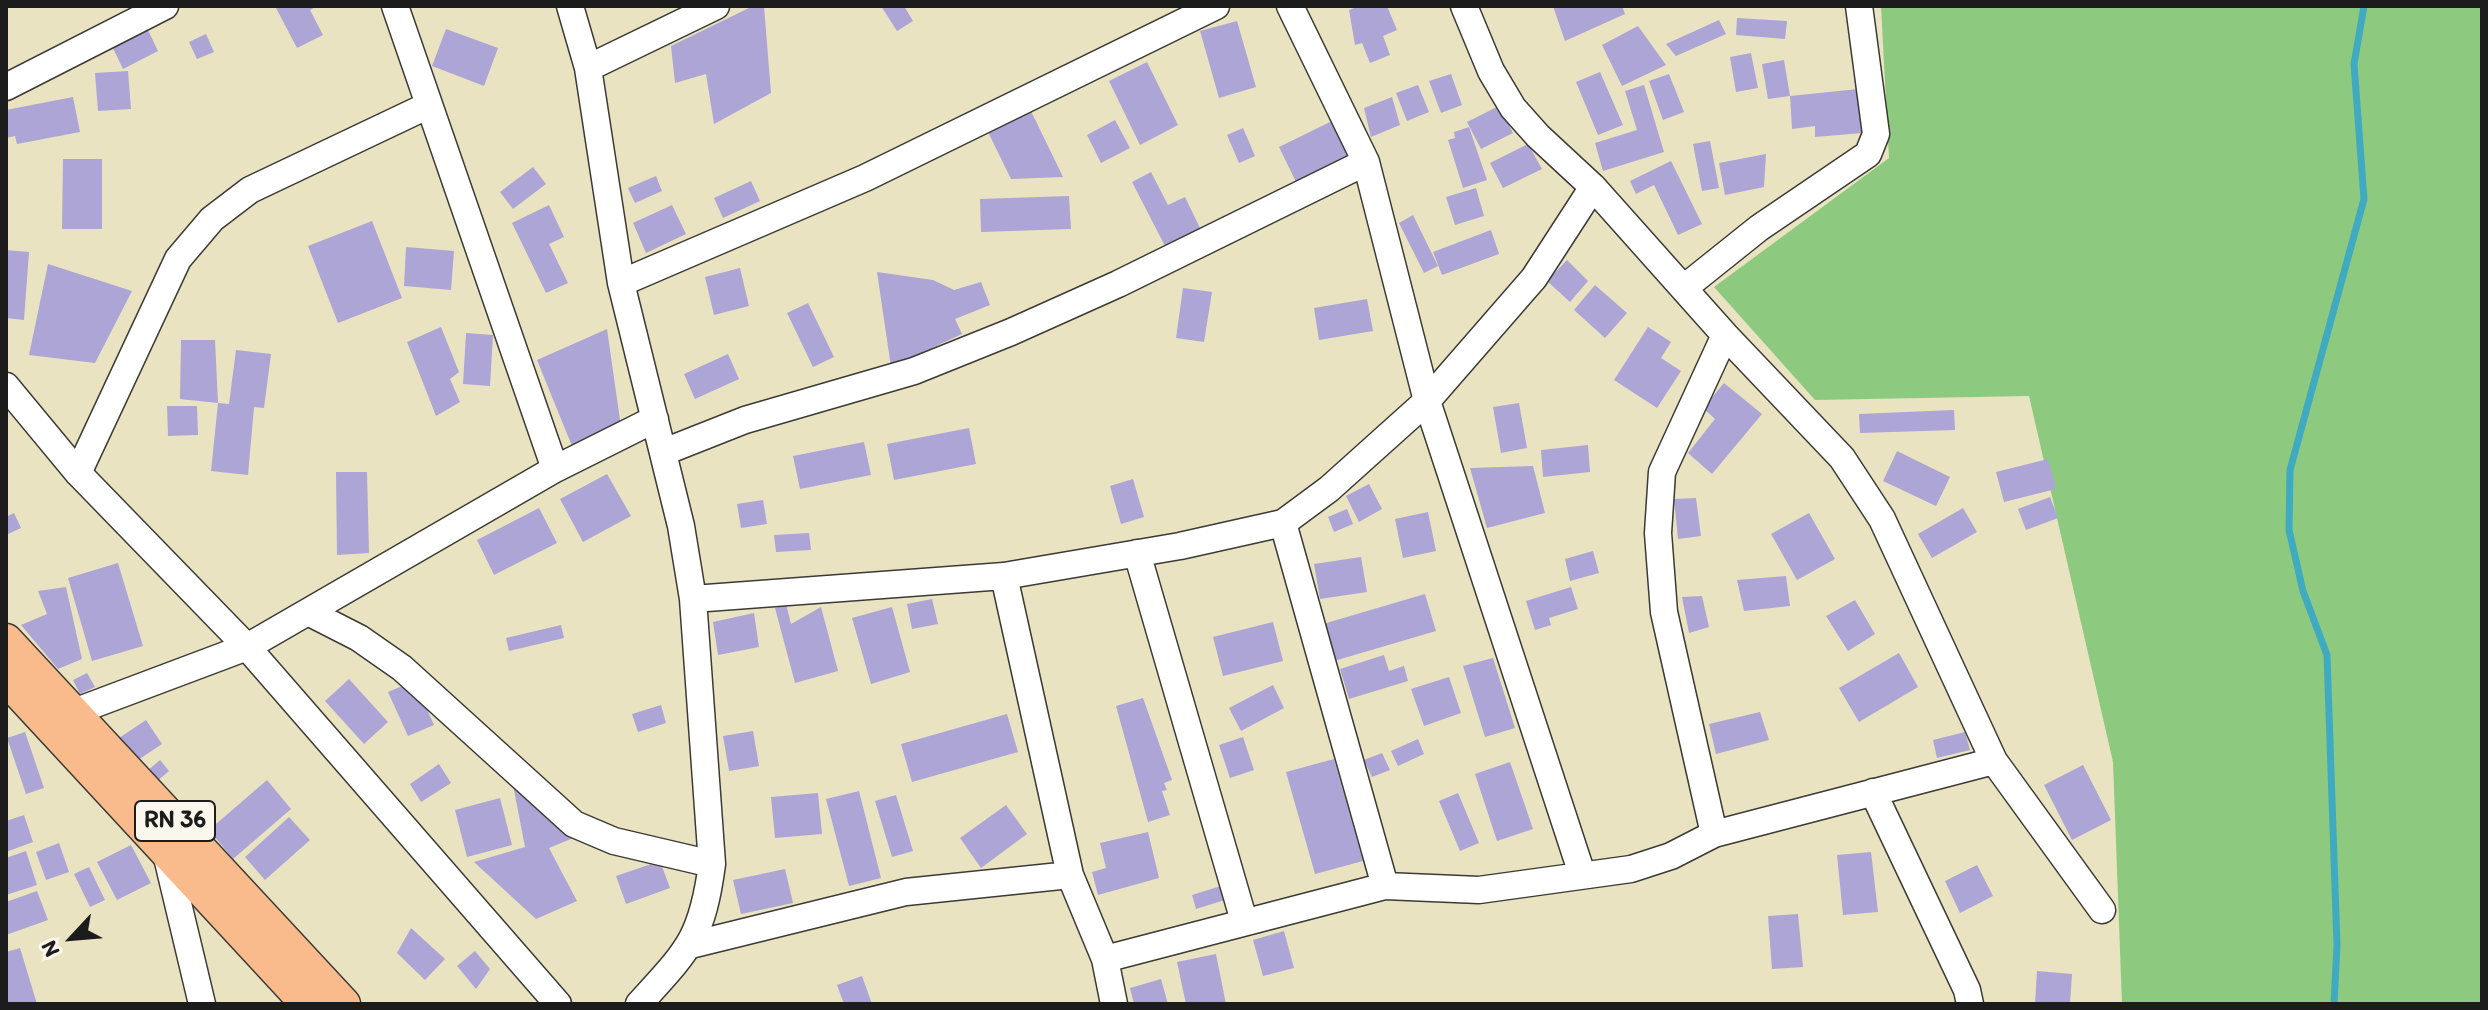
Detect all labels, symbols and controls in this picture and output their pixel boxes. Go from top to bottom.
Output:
road number: RN 36 [135,801,215,841]
north arrow [32,898,112,978]
text: N [35,936,65,961]

